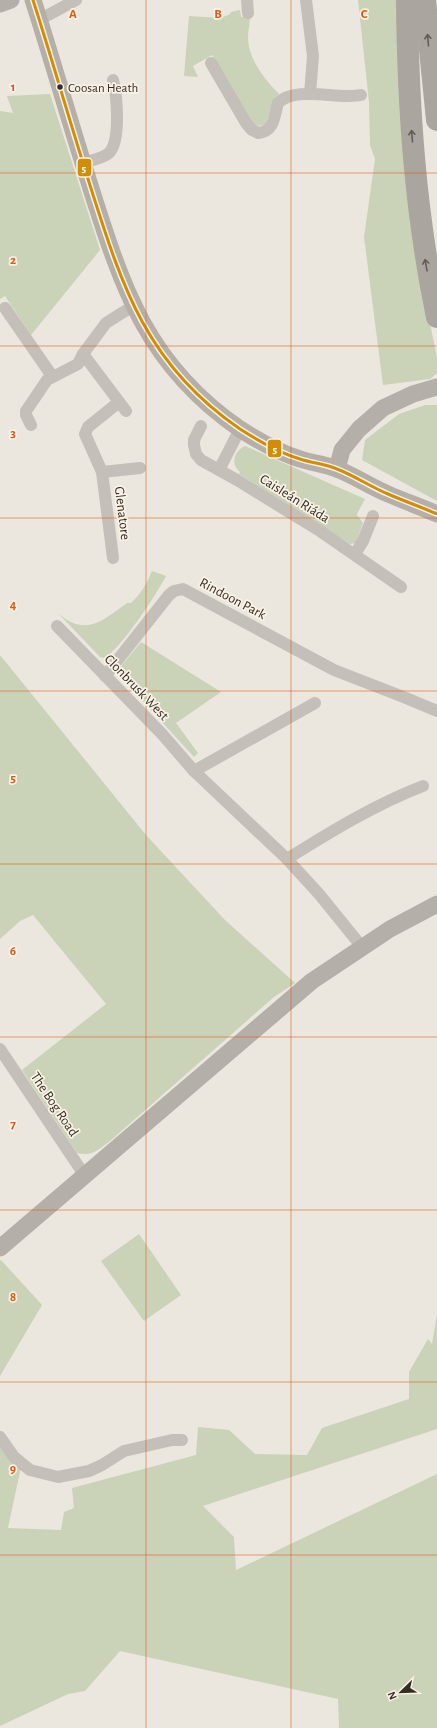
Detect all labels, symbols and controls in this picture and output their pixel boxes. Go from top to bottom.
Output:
text: A [69,8,77,21]
text: B [214,8,222,21]
text: C [361,8,368,21]
one-way arrow [425,34,432,47]
text: 1 [11,81,15,94]
marker: Coosan Heath [55,82,65,92]
place label: Coosan Heath [68,82,138,95]
one-way arrow [408,130,416,143]
line badge: 5 [77,158,92,177]
text: 5 [82,163,87,174]
text: 2 [10,254,16,267]
one-way arrow [422,259,430,272]
text: 3 [10,427,16,440]
line badge: 5 [267,439,282,458]
text: 5 [273,444,278,455]
street label: Caisleán Riáda [257,472,332,526]
street label: Glenatore [112,486,132,541]
street label: Rindoon Park [197,576,269,622]
text: 4 [10,599,17,612]
street label: Clonbrusk West [102,652,171,724]
text: 5 [10,772,16,785]
text: 6 [10,945,16,958]
street label: The Bog Road [28,1070,81,1139]
text: 7 [10,1118,16,1131]
text: 8 [10,1291,16,1304]
text: 9 [10,1463,16,1476]
north arrow [381,1672,421,1712]
text: N [386,1690,399,1701]

